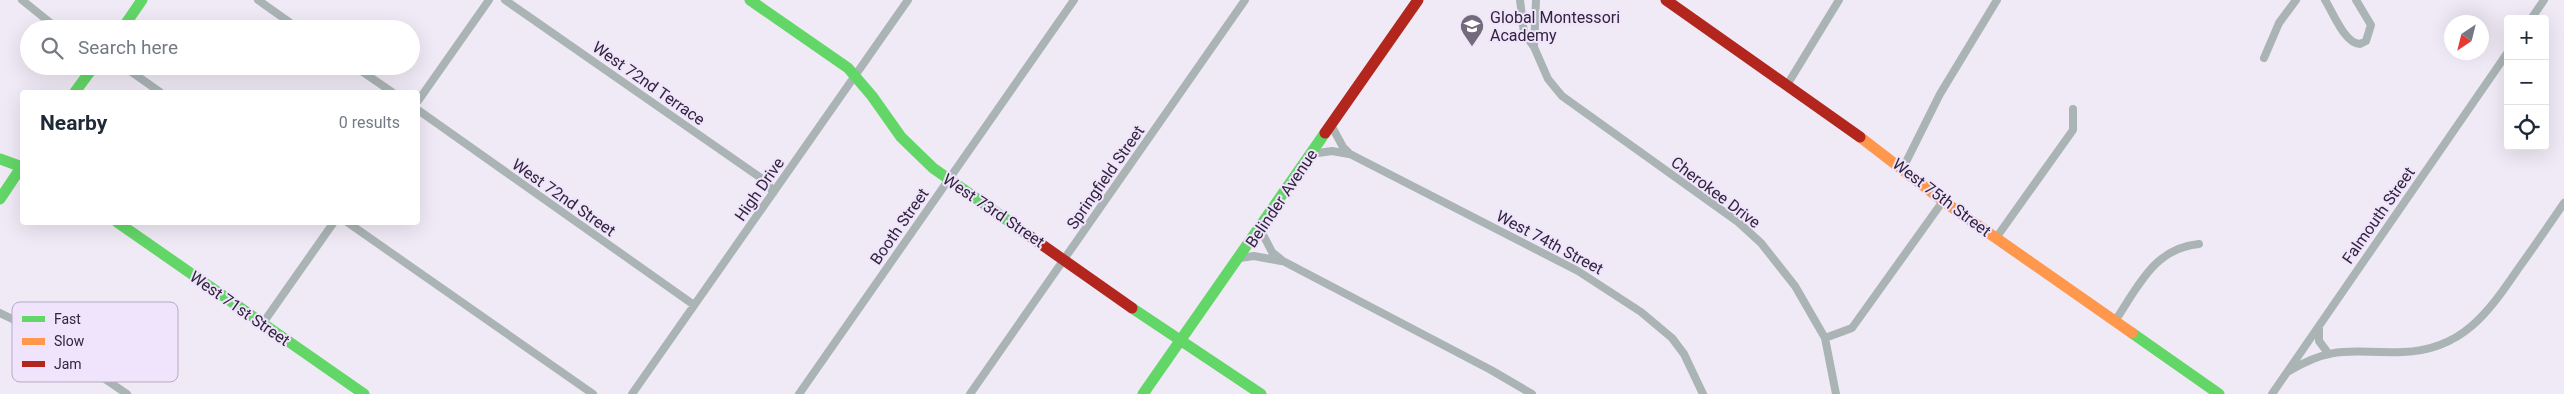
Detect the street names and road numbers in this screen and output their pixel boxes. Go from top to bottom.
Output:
street label: West 72nd Terrace [589,38,709,129]
street label: Springfield Street [1063,122,1148,233]
street label: Belinder Avenue [1242,146,1321,251]
street label: Cherokee Drive [1667,153,1764,232]
street label: High Drive [731,154,788,225]
street label: West 75th Street [1889,154,1995,241]
street label: West 72nd Street [508,155,619,240]
street label: Falmouth Street [2338,163,2419,267]
street label: West 73rd Street [939,169,1048,251]
street label: Booth Street [866,185,933,268]
street label: West 74th Street [1493,206,1606,279]
street label: West 71st Street [186,267,293,350]

